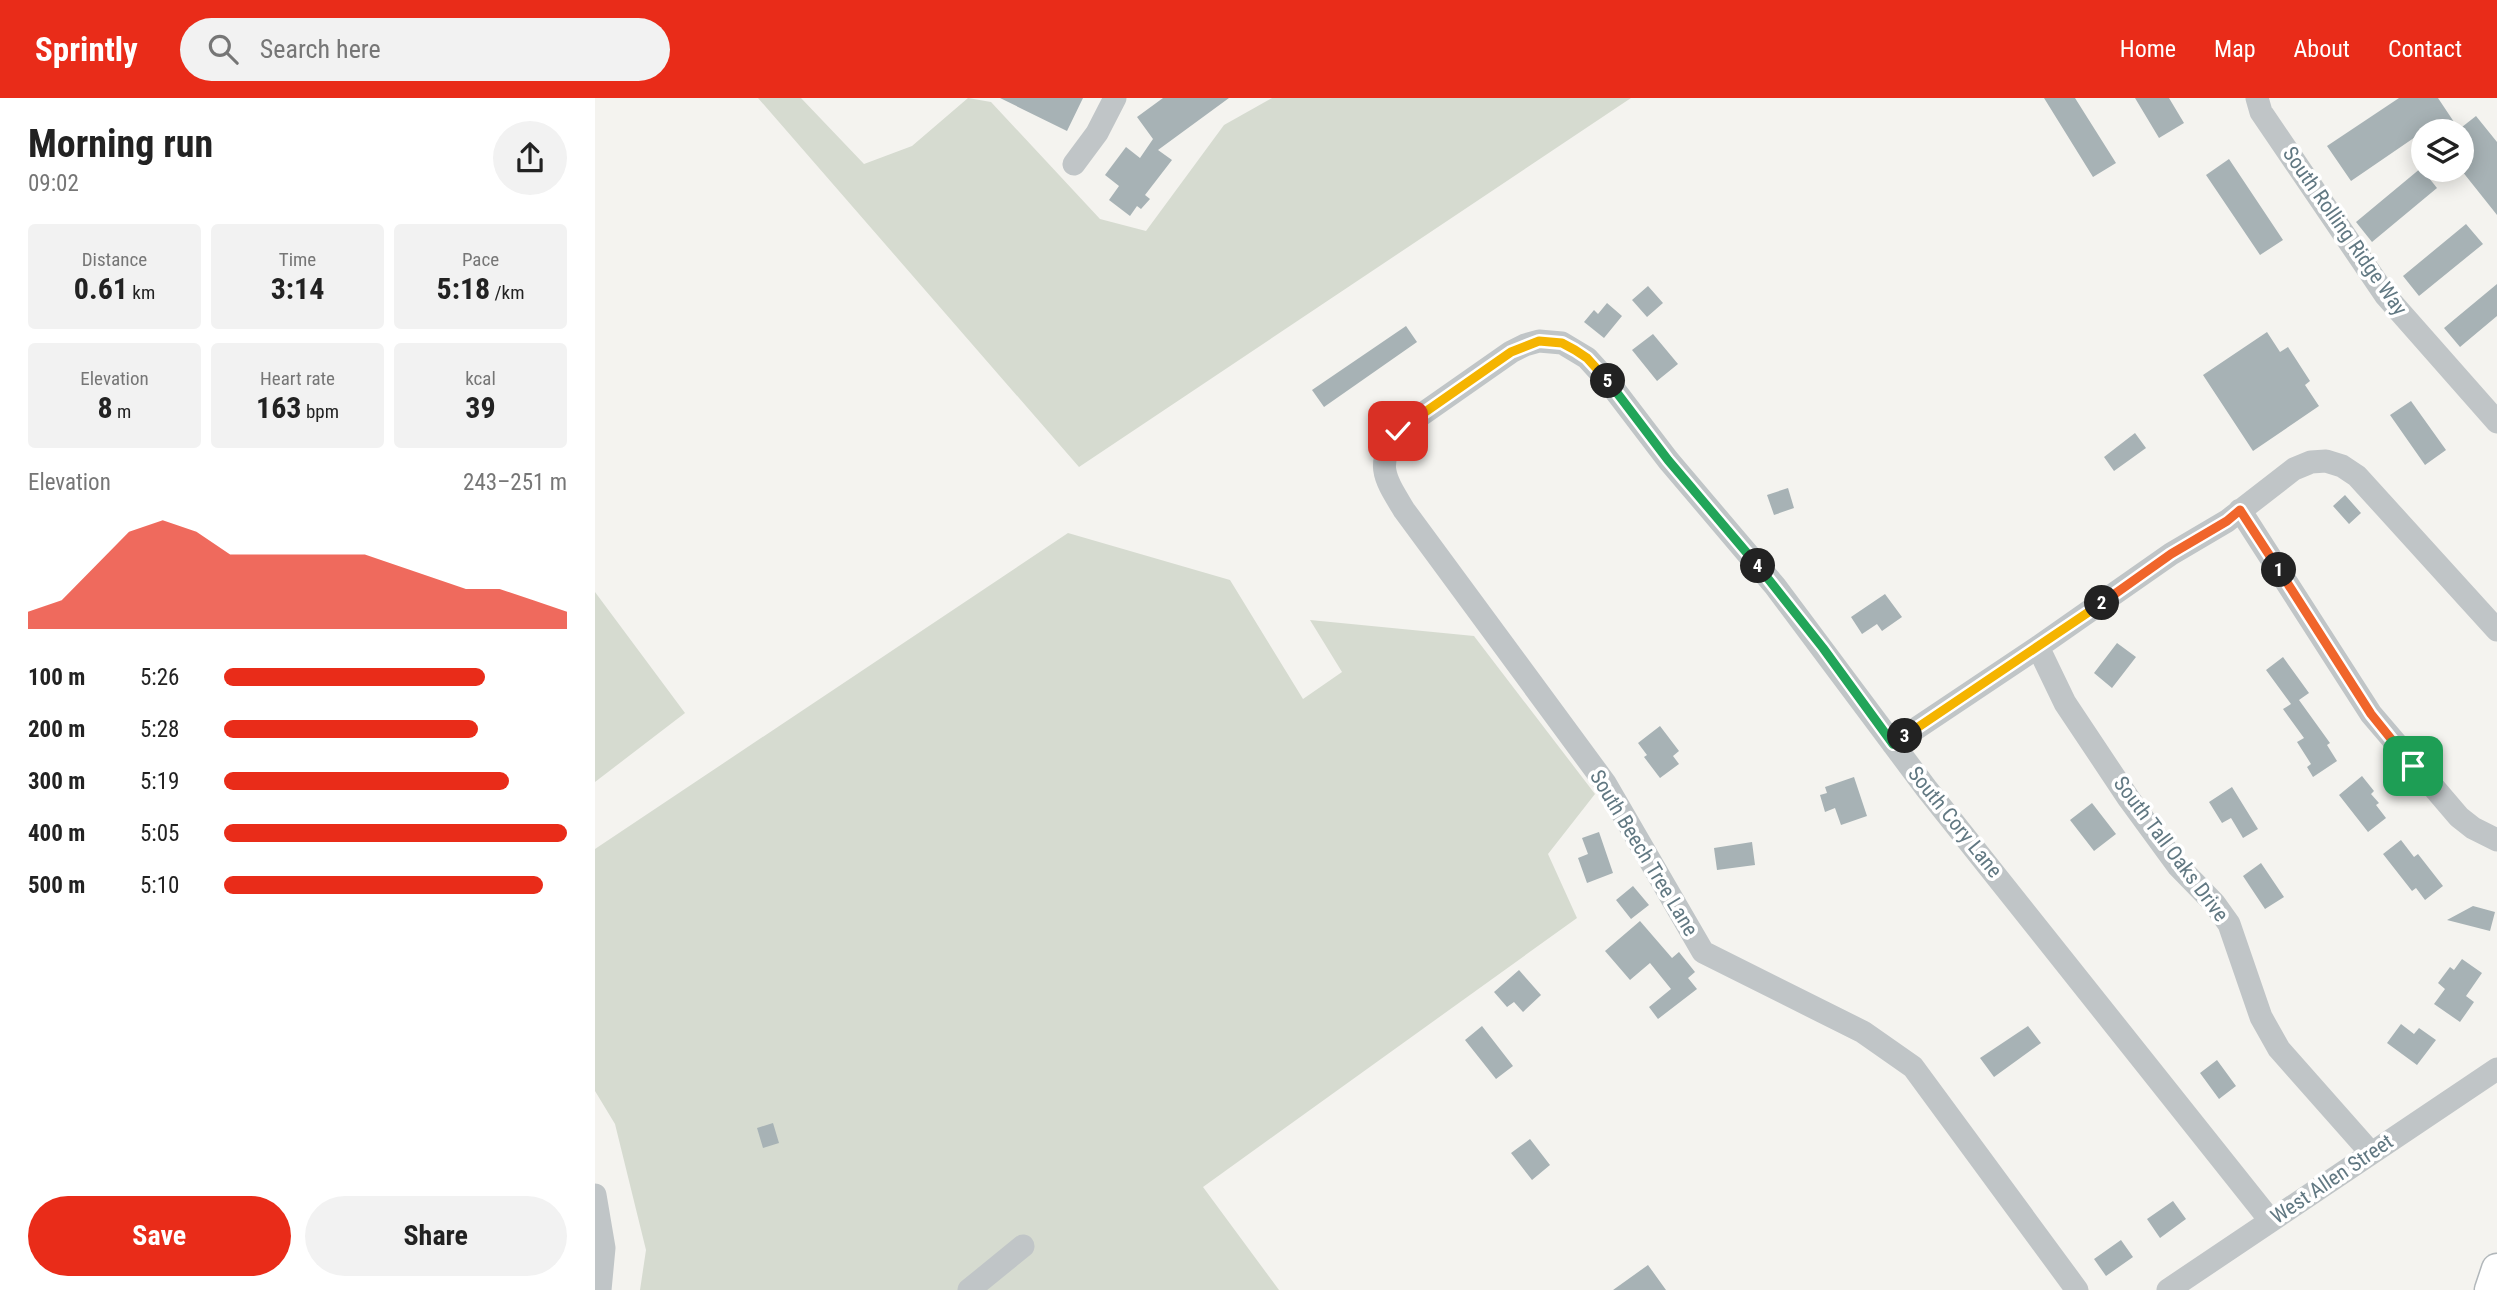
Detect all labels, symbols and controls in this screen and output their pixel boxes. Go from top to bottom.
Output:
search box [180,18,670,81]
text: Sprintly [35,30,138,69]
icon: search [204,30,242,68]
text: Search here [260,34,381,64]
text: Home [2120,35,2176,63]
text: Map [2214,35,2256,63]
text: About [2294,35,2350,63]
text: Contact [2388,35,2462,63]
map controls [2411,119,2474,182]
button: layers [2411,119,2474,182]
button: share [493,121,567,195]
text: Morning run [28,122,213,166]
street label: South Rolling Ridge Way [2278,142,2412,320]
text: 09:02 [28,170,79,197]
text: Distance [82,248,147,271]
text: Time [279,248,316,271]
text: Pace [462,248,499,271]
text: 0.61 [74,271,128,306]
text: 3:14 [271,271,324,306]
text: 5:18 [437,271,490,306]
text: km [128,281,155,304]
text: /km [490,281,524,304]
pin: 5 [1591,364,1625,398]
text: Elevation [80,367,149,390]
text: Heart rate [260,367,335,390]
text: kcal [465,367,496,390]
text: 5 [1603,369,1612,392]
text: 8 [98,390,113,425]
text: 163 [256,390,302,425]
text: 39 [465,390,496,425]
text: m [113,400,131,423]
text: bpm [302,400,339,423]
pin [1368,401,1428,461]
icon: check [1379,412,1417,450]
text: Elevation [28,469,111,496]
text: 243–251 m [463,469,567,496]
pin: 4 [1741,548,1775,584]
pin: 1 [2261,552,2297,588]
text: 4 [1753,554,1762,577]
text: 1 [2274,558,2283,581]
pin: 2 [2085,586,2119,620]
text: 2 [2097,591,2106,614]
text: 100 m [28,664,85,691]
text: 5:26 [140,664,179,691]
text: 200 m [28,716,85,743]
text: 5:28 [140,716,179,743]
pin: 3 [1887,718,1923,754]
text: 3 [1900,724,1909,747]
pin [2383,736,2443,796]
icon: arrive [2394,747,2432,785]
street label: South Cory Lane [1903,762,2007,882]
street label: South Beech Tree Lane [1585,766,1703,940]
text: 300 m [28,768,85,795]
text: 5:19 [140,768,179,795]
street label: South Tall Oaks Drive [2109,772,2233,926]
text: 400 m [28,820,85,847]
text: 5:05 [140,820,179,847]
text: 500 m [28,872,85,899]
text: 5:10 [140,872,179,899]
street label: West Allen Street [2266,1129,2398,1229]
button: Save [28,1196,291,1276]
button: Share [305,1196,567,1276]

